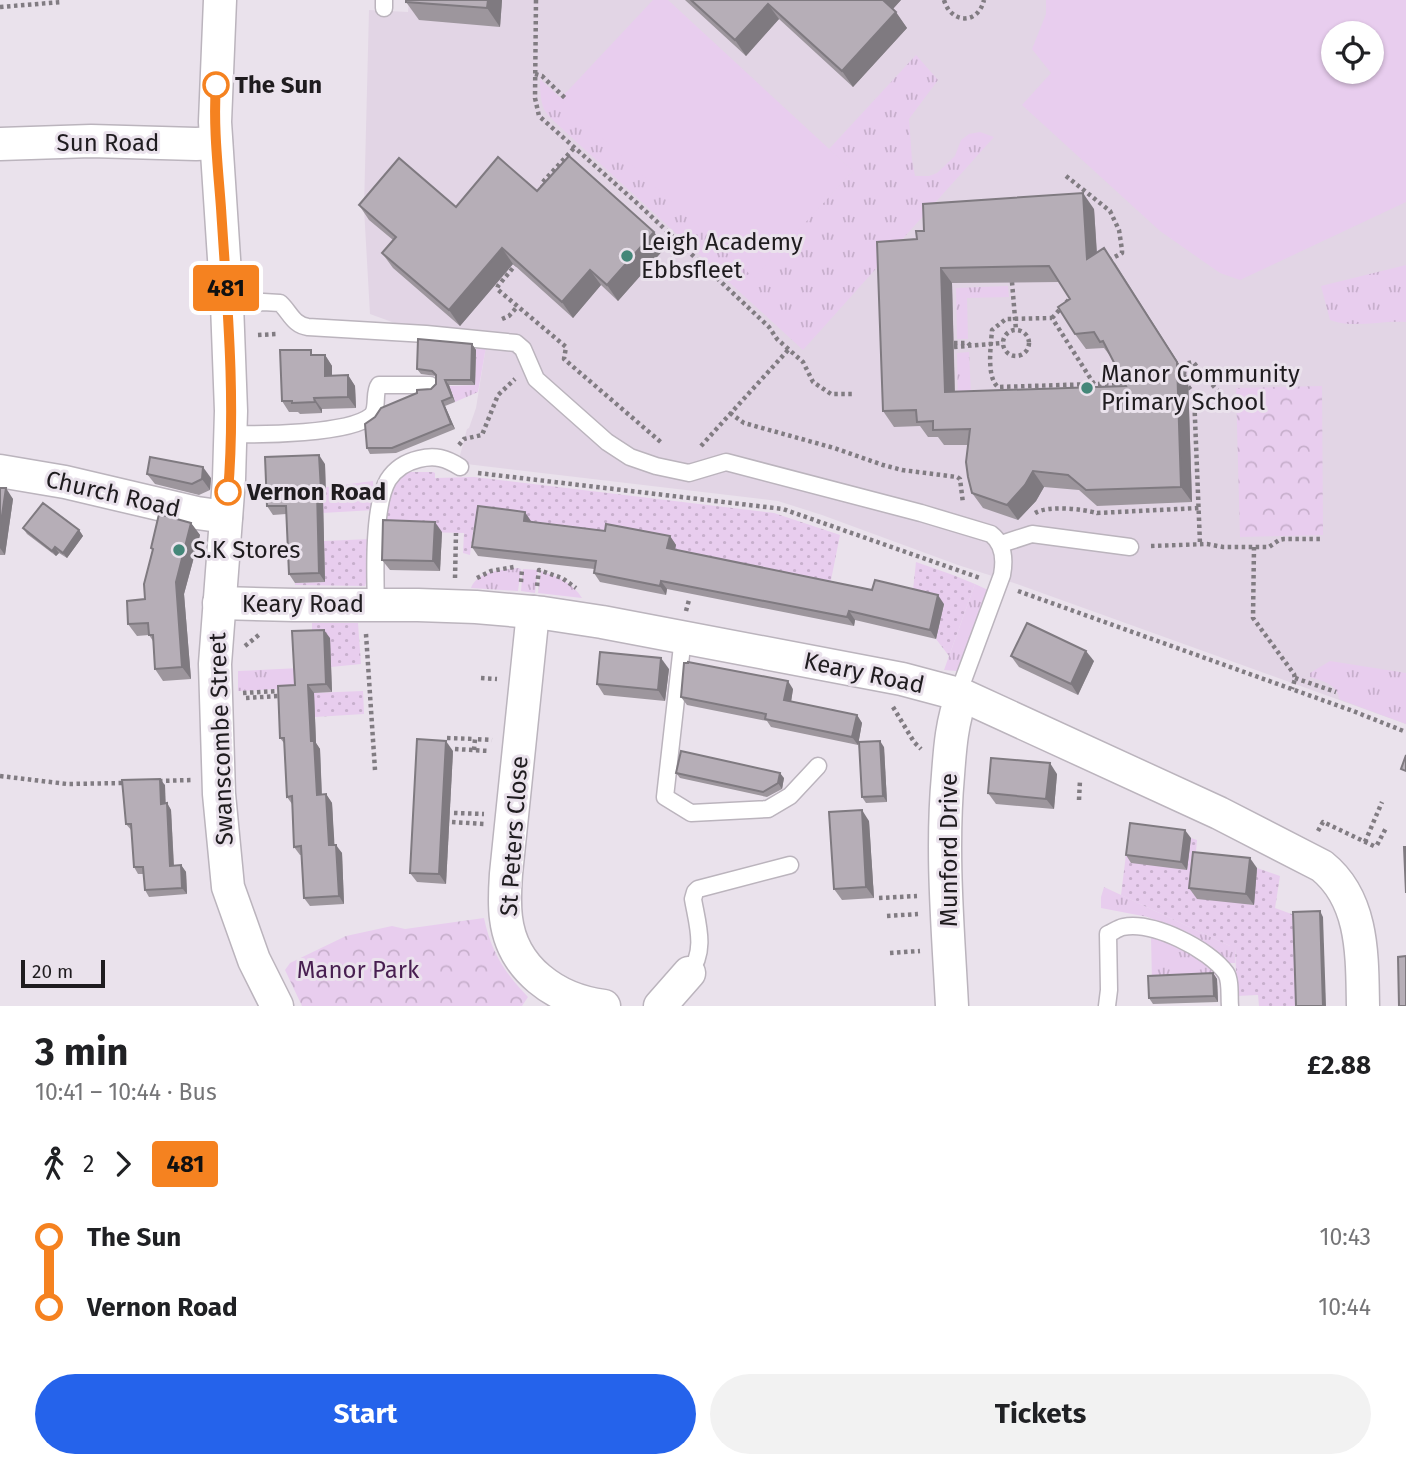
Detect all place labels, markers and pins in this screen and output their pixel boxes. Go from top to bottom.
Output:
place label: The Sun [235,71,322,99]
marker: The Sun [203,72,229,98]
place label: Leigh Academy Ebbsfleet [641,228,803,284]
marker: Leigh Academy Ebbsfleet [619,248,635,264]
place label: Manor Community Primary School [1101,360,1300,416]
marker: Manor Community Primary School [1079,380,1095,396]
place label: Vernon Road [246,478,386,506]
marker: Vernon Road [215,479,241,505]
place label: S.K Stores [193,536,301,564]
marker: S.K Stores [171,542,187,558]

